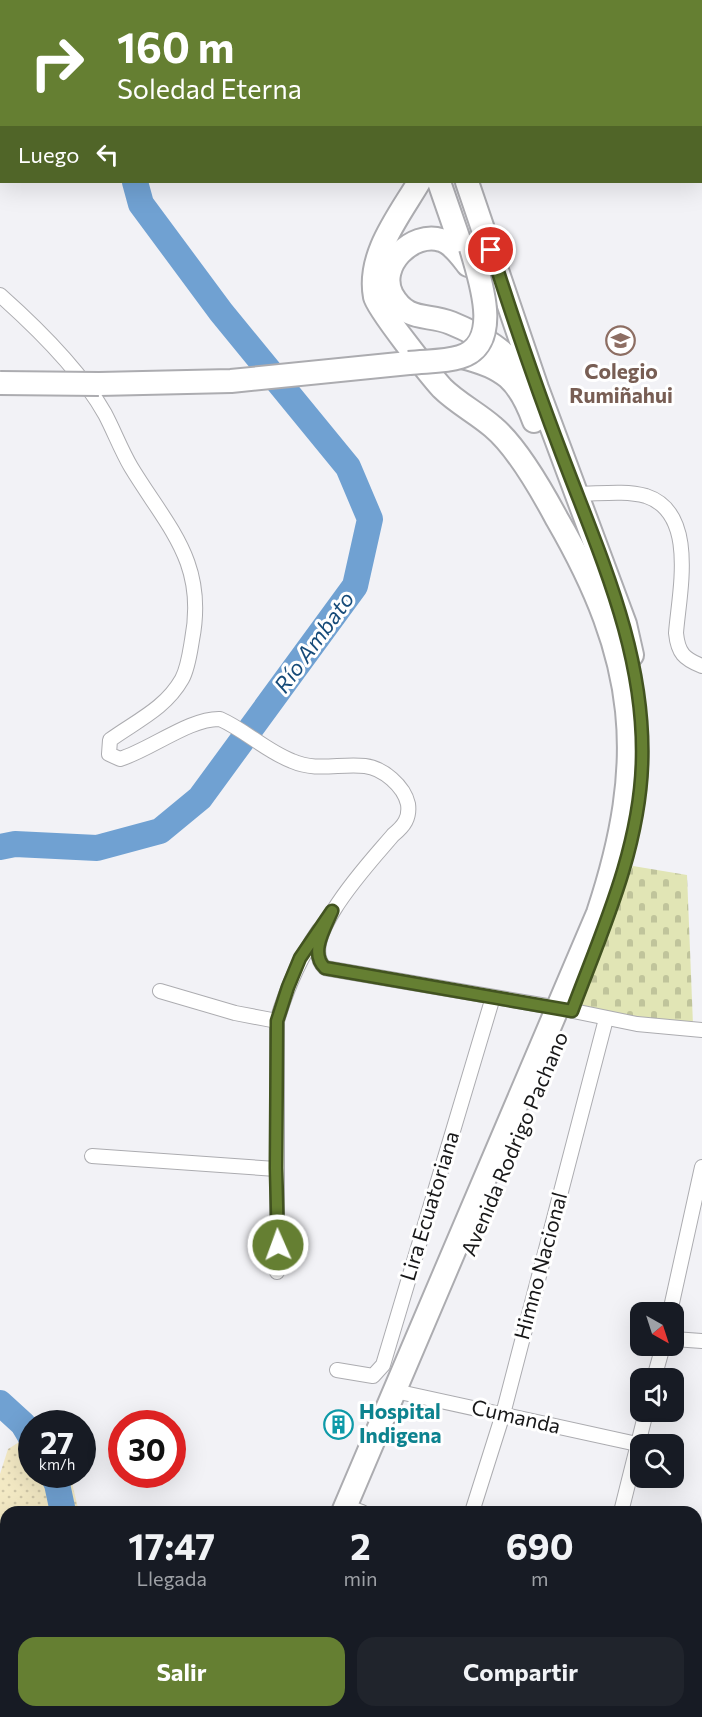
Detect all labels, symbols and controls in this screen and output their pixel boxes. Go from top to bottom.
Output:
text: 160 m [117,20,235,72]
icon: right [18,24,96,102]
text: Soledad Eterna [117,72,302,105]
icon: left [91,138,124,171]
text: Luego [18,141,79,168]
pin [465,224,516,275]
icon: arrive [474,233,507,266]
school or university icon: Colegio Rumiñahui [605,325,637,357]
place label: Colegio Rumiñahui [569,358,673,407]
water label: Río Ambato [268,586,359,698]
street label: Avenida Rodrigo Pachano [455,1027,572,1259]
street label: Lira Ecuatoriana [394,1128,463,1283]
street label: Himno Nacional [508,1189,571,1342]
position arrow [246,1213,310,1277]
north arrow [630,1302,684,1356]
map controls [630,1302,684,1488]
button: sound [630,1368,684,1422]
street label: Cumanda [469,1393,563,1438]
place label: Hospital Indigena [359,1398,442,1447]
building icon: Hospital Indigena [322,1408,354,1440]
speed limit sign: 30 [108,1410,186,1488]
text: 27 [40,1423,74,1460]
button: search [630,1434,684,1488]
text: km/h [39,1455,75,1473]
text: 17:47 [128,1523,215,1567]
text: 2 [350,1523,371,1567]
text: 690 [506,1523,574,1567]
text: Llegada [137,1566,207,1590]
text: min [343,1566,378,1590]
text: m [531,1566,548,1590]
button: Salir [18,1637,345,1706]
button: Compartir [357,1637,684,1706]

